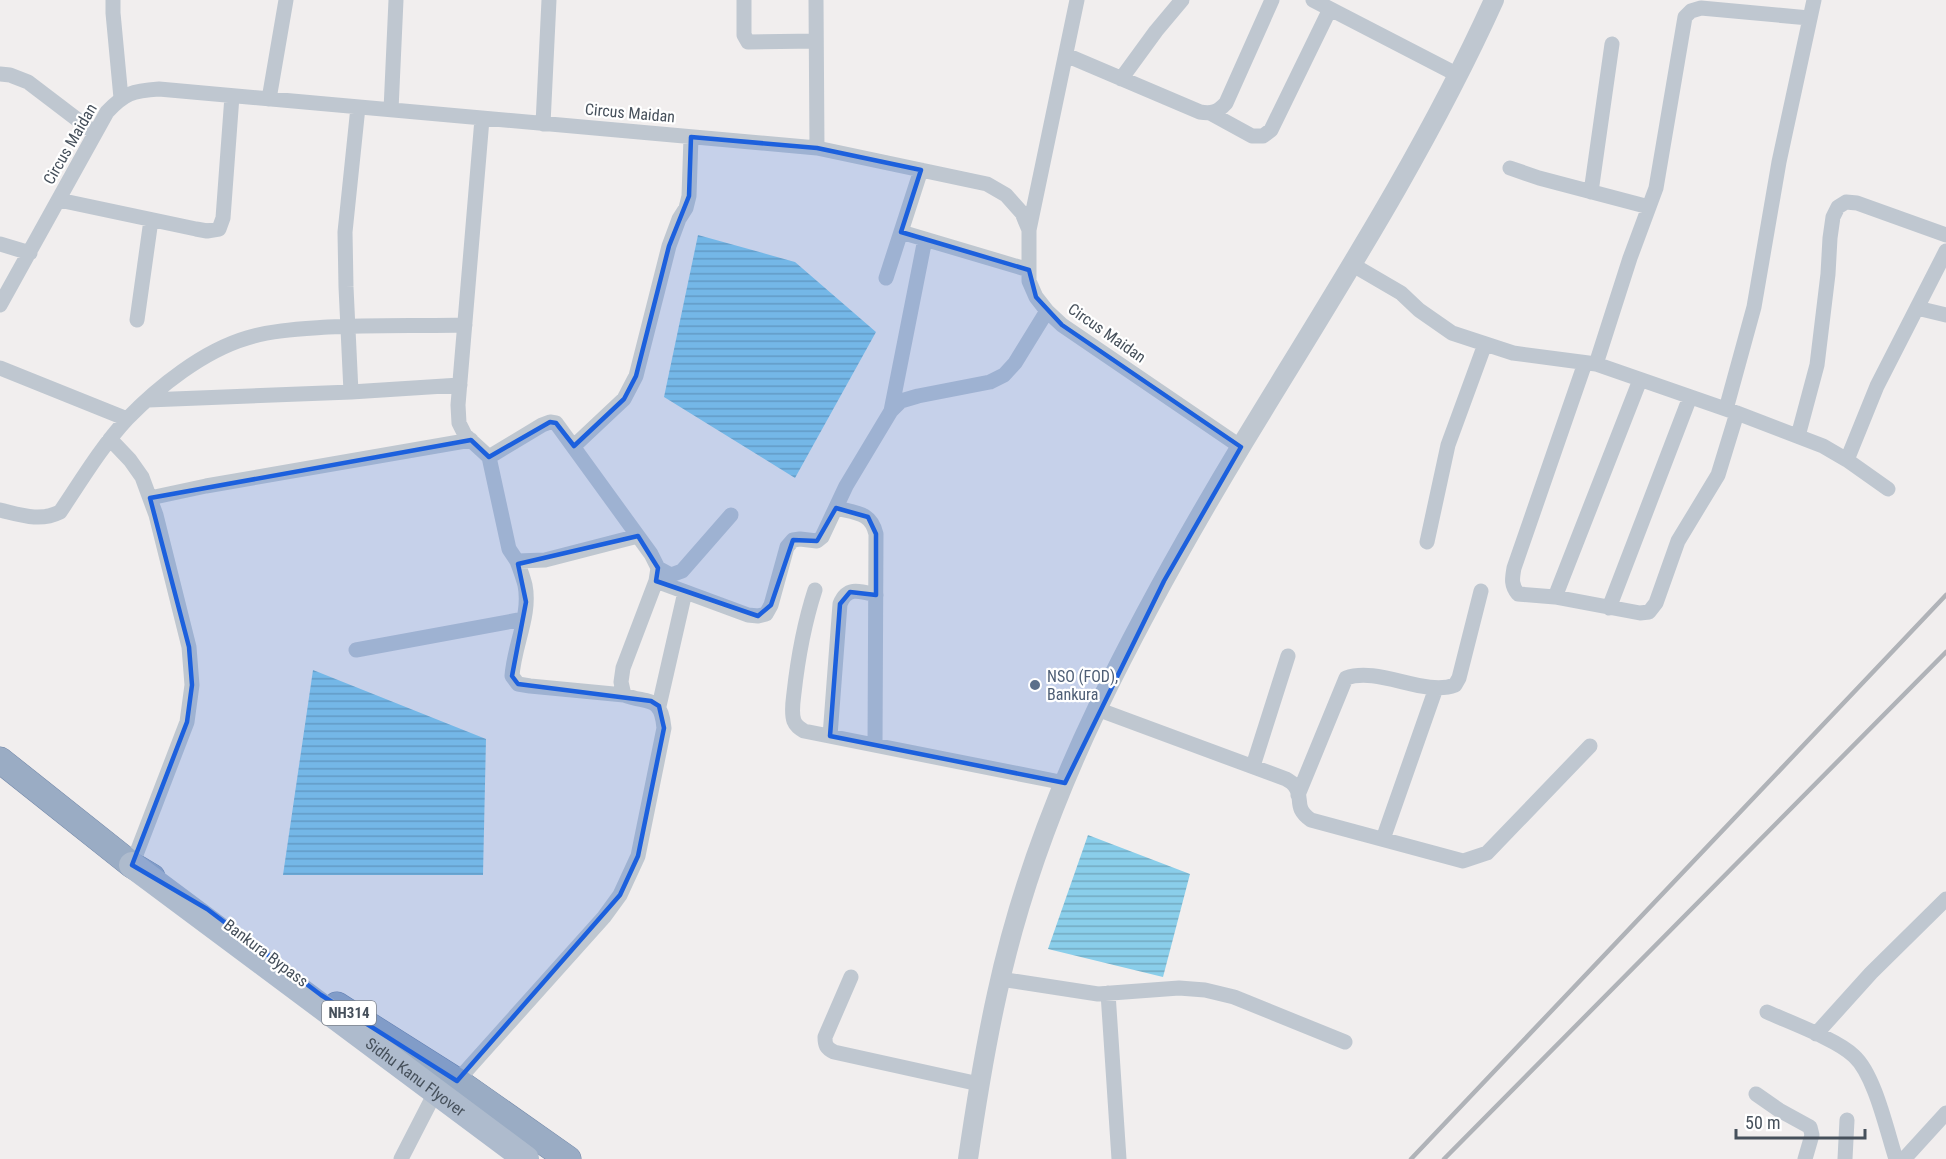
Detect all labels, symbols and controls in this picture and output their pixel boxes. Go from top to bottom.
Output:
street label: Circus Maidan [39,100,101,188]
street label: Circus Maidan [584,100,676,126]
street label: Circus Maidan [1065,299,1149,367]
place label: NSO (FOD), Bankura [1047,667,1118,704]
marker: NSO (FOD), Bankura [1028,678,1042,692]
street label: Bankura Bypass [220,915,312,991]
road number: NH314 [322,1001,376,1025]
street label: Sidhu Kanu Flyover [362,1033,469,1120]
scale bar [1736,1102,1865,1140]
text: 50 m [1745,1112,1780,1133]

